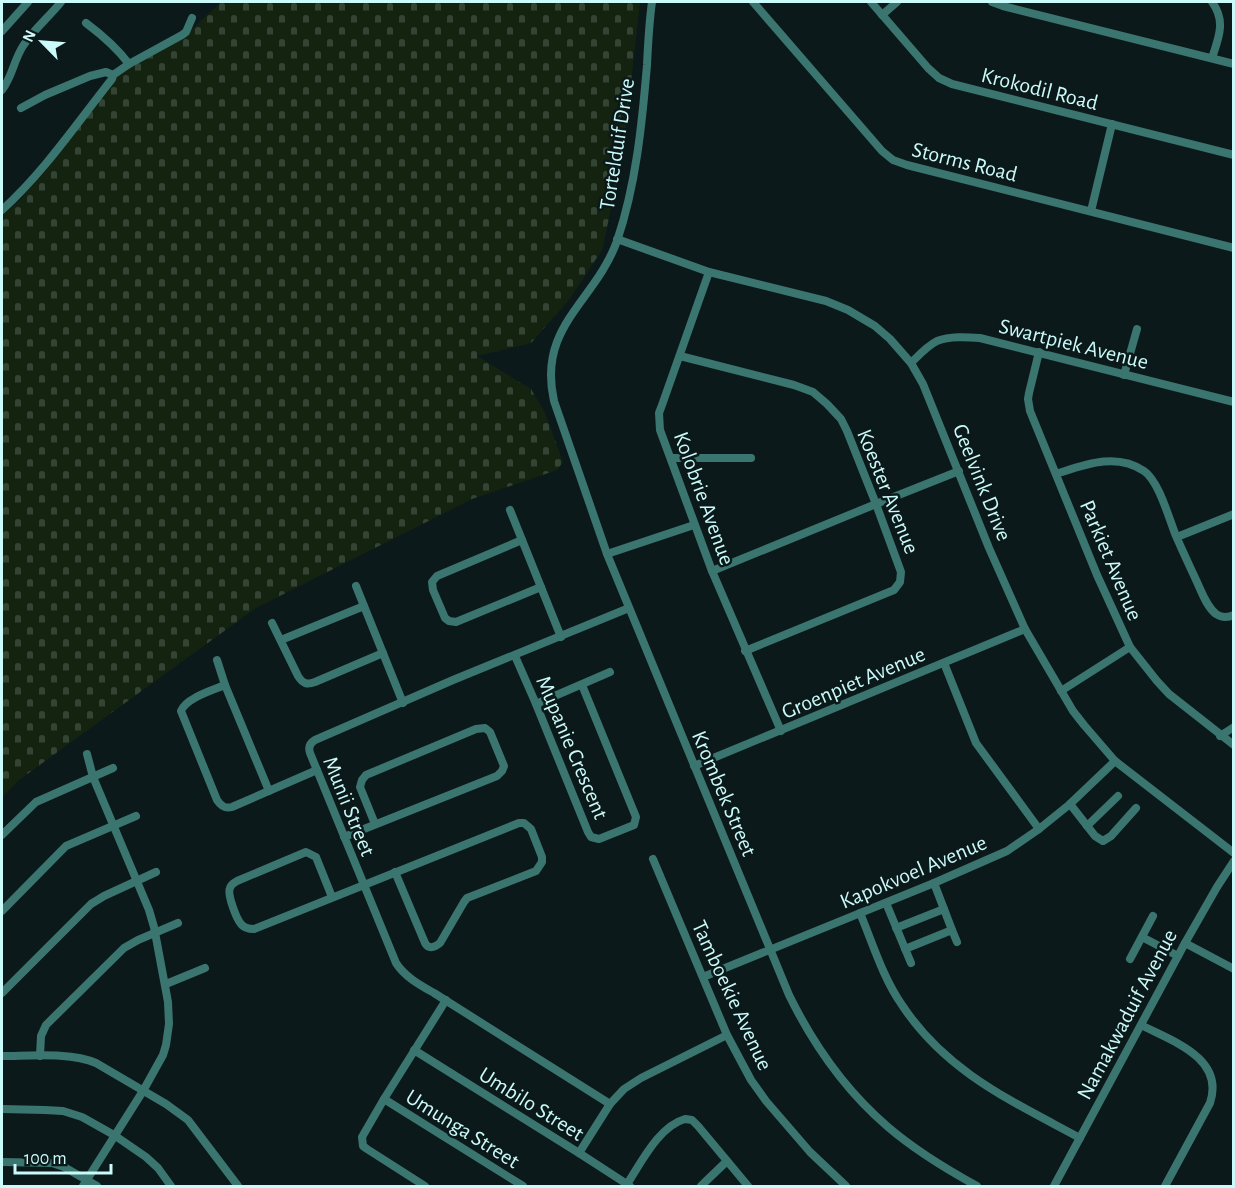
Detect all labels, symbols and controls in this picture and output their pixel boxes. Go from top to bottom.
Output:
north arrow [12,12,72,72]
text: N [20,28,39,45]
street label: Krokodil Road [979,64,1101,114]
street label: Tortelduif Drive [596,77,638,212]
street label: Storms Road [910,138,1020,186]
street label: Swartpiek Avenue [997,315,1151,373]
street label: Geelvink Drive [949,421,1015,544]
street label: Koester Avenue [853,426,923,557]
street label: Kolobrie Avenue [670,429,738,568]
street label: Parkiet Avenue [1076,497,1146,624]
street label: Groenpiet Avenue [778,643,928,723]
street label: Mupanie Crescent [532,673,612,822]
street label: Krombek Street [688,727,760,859]
street label: Munii Street [319,753,379,859]
street label: Kapokvoel Avenue [837,831,990,913]
street label: Tamboekie Avenue [688,917,776,1074]
street label: Namakwaduif Avenue [1073,926,1181,1103]
street label: Umbilo Street [475,1063,588,1145]
street label: Umunga Street [402,1085,523,1172]
scale bar [15,1137,111,1175]
text: 100 m [24,1150,67,1168]

